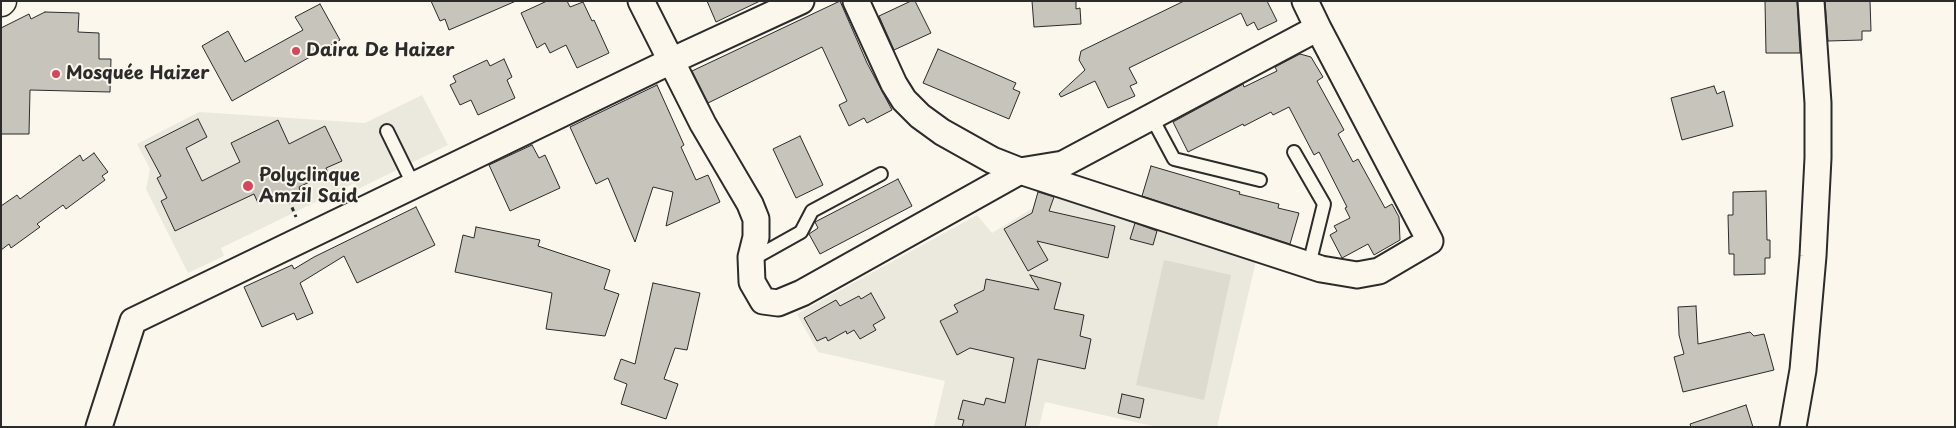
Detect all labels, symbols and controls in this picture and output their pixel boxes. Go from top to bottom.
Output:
place label: Daira De Haizer [306,40,454,62]
marker: Daira De Haizer [290,45,302,57]
place label: Mosquée Haizer [66,63,209,85]
marker: Mosquée Haizer [50,68,62,80]
place label: Polyclinque Amzil Said [259,165,360,208]
marker: Polyclinque Amzil Said [241,179,255,193]

